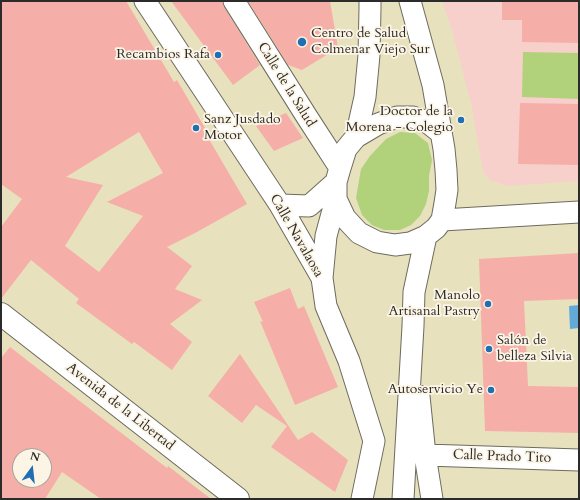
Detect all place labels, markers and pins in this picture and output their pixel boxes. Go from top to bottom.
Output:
place label: Centro de Salud Colmenar Viejo Sur [311,26,430,58]
marker: Centro de Salud Colmenar Viejo Sur [296,36,308,48]
place label: Recambios Rafa [116,47,210,63]
marker: Recambios Rafa [213,50,223,60]
place label: Doctor de la Morena - Colegio [345,104,453,136]
place label: Sanz Jusdado Motor [204,112,281,144]
marker: Doctor de la Morena - Colegio [456,115,466,125]
marker: Sanz Jusdado Motor [191,123,201,133]
place label: Manolo Artisanal Pastry [389,288,480,320]
marker: Manolo Artisanal Pastry [483,299,493,309]
place label: Salón de belleza Silvia [497,333,572,366]
marker: Salón de belleza Silvia [484,344,494,354]
place label: Autoservicio Ye [388,382,483,398]
marker: Autoservicio Ye [486,385,496,395]

